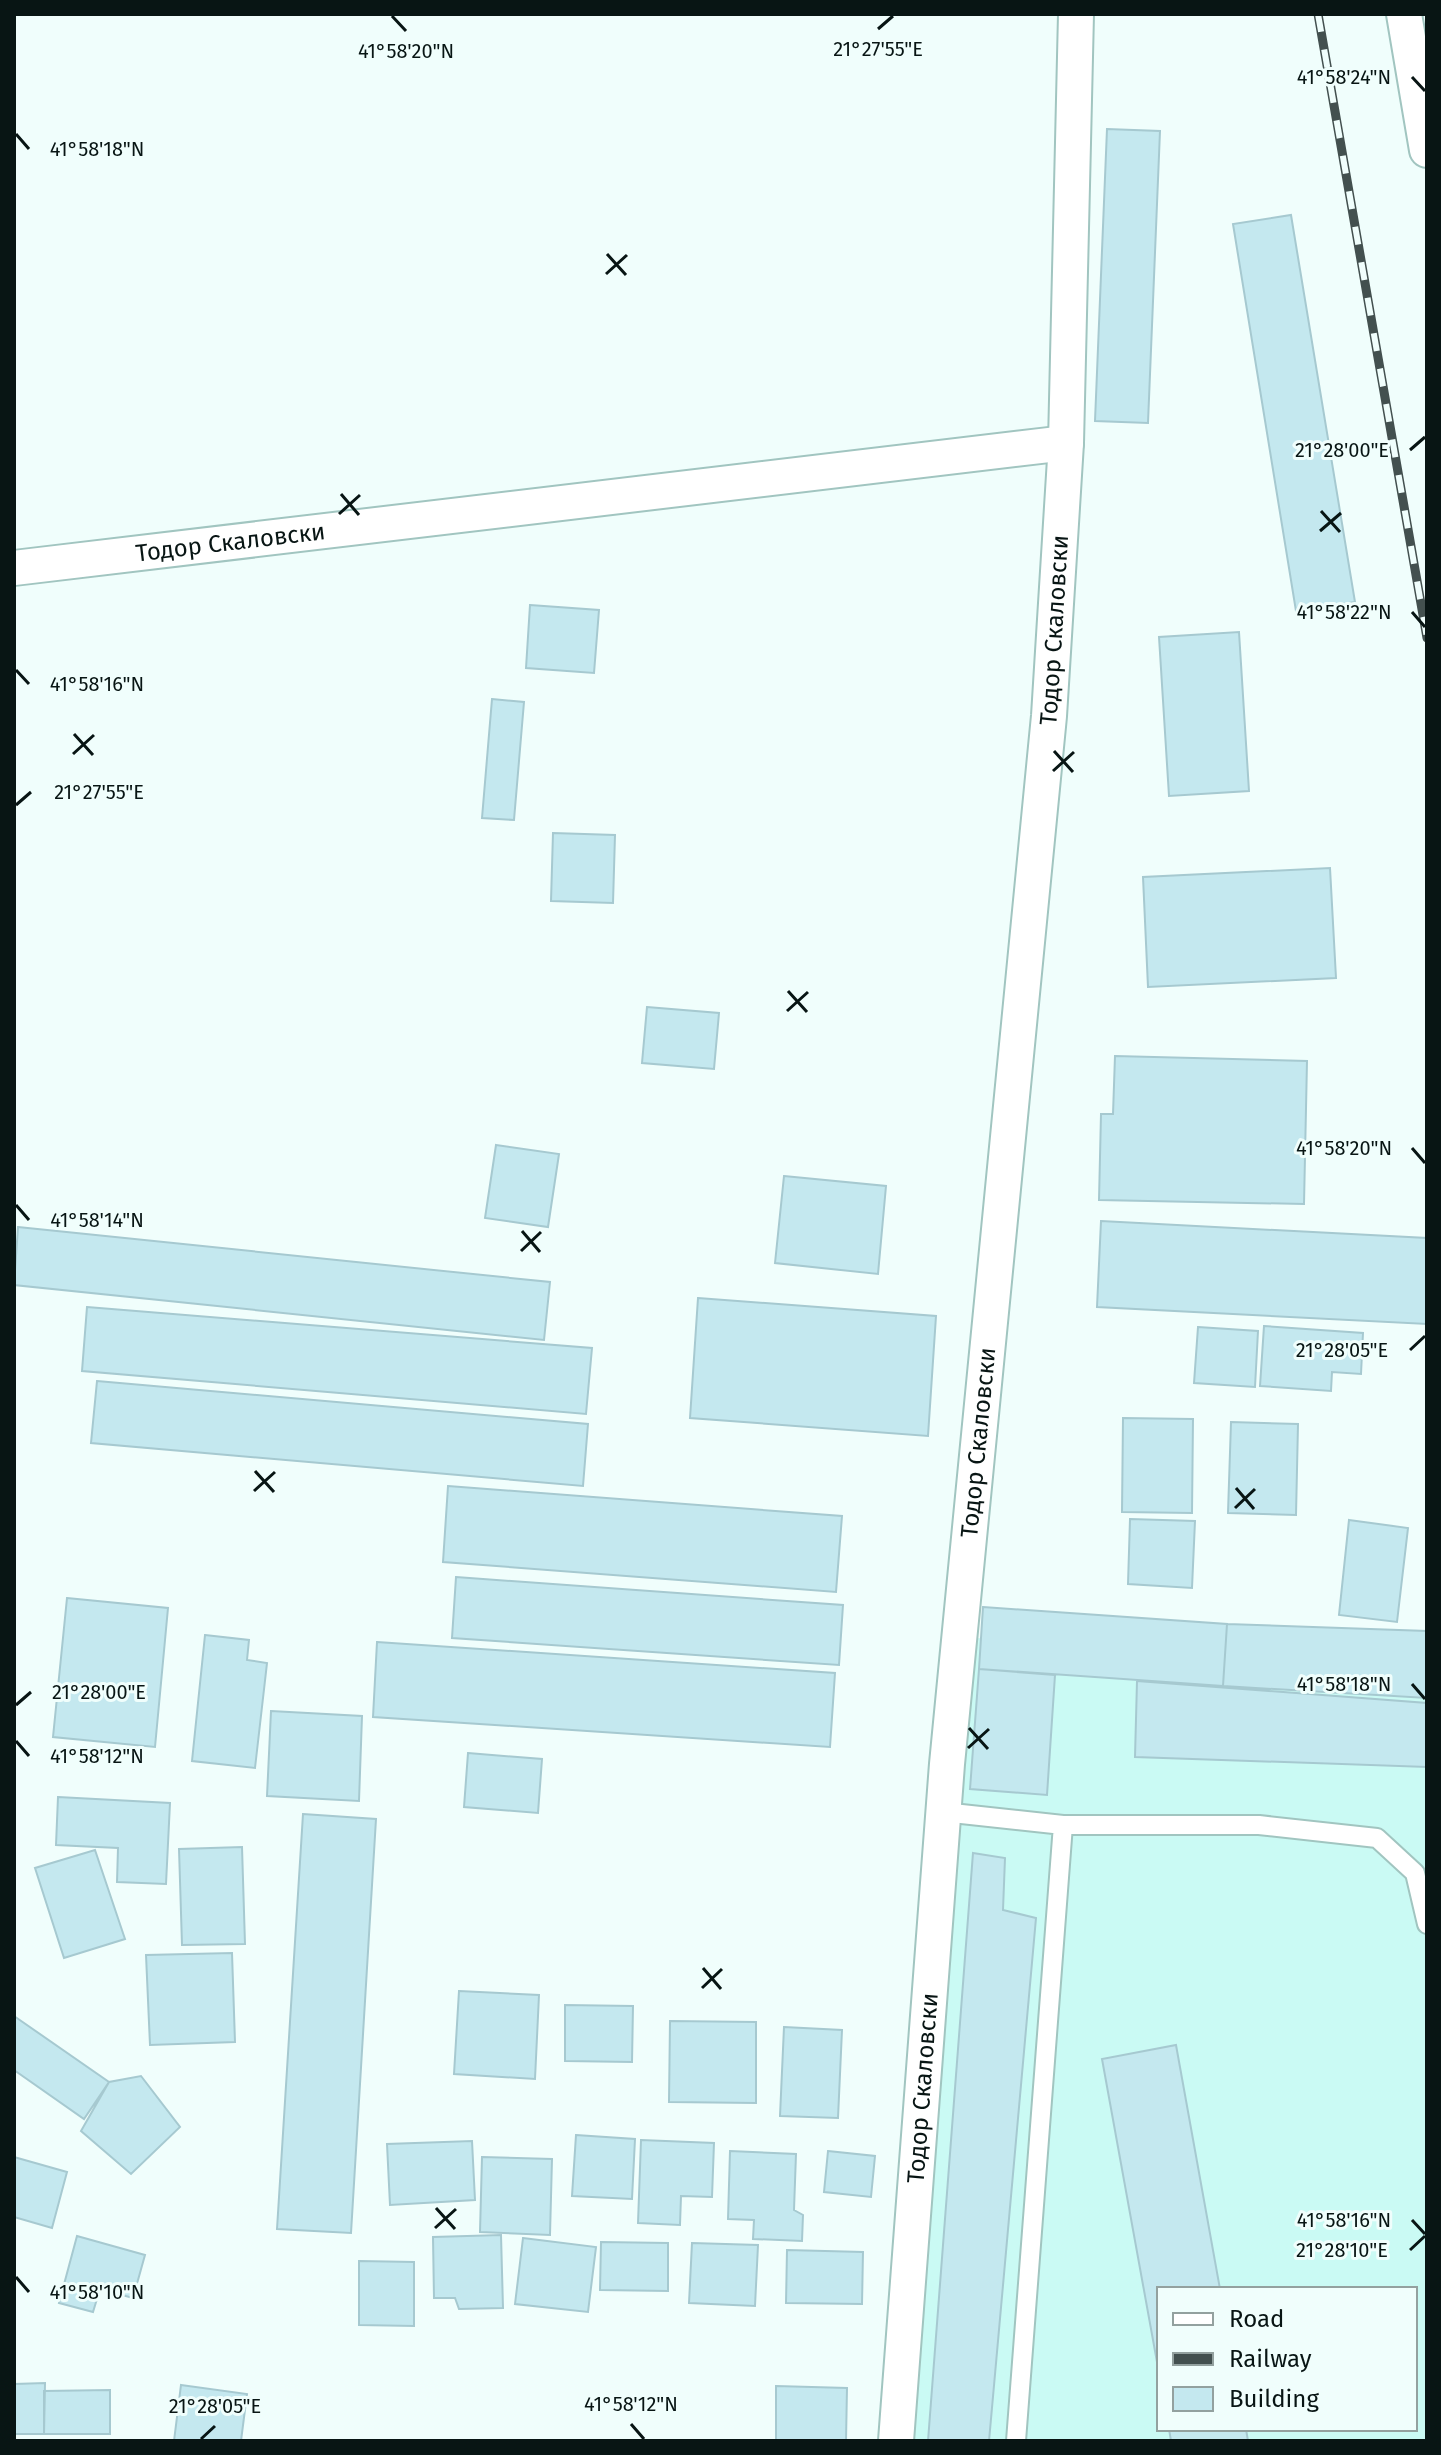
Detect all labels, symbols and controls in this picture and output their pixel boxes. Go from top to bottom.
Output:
text: 21°27'55"E [833,37,923,61]
text: 41°58'20"N [358,39,454,63]
text: 41°58'24"N [1297,65,1391,89]
text: 41°58'18"N [50,137,144,161]
text: 21°28'00"E [1295,438,1389,462]
street label: Тодор Скаловски [134,517,327,567]
street label: Тодор Скаловски [1034,534,1074,727]
text: 41°58'22"N [1296,600,1392,624]
text: 41°58'16"N [50,672,144,696]
text: 21°27'55"E [54,780,144,804]
text: 41°58'20"N [1296,1136,1392,1160]
text: 41°58'14"N [50,1208,144,1232]
text: 21°28'05"E [1296,1338,1388,1362]
street label: Тодор Скаловски [955,1346,1001,1539]
text: 41°58'18"N [1297,1672,1391,1696]
text: 21°28'00"E [52,1680,146,1704]
text: 41°58'12"N [50,1744,144,1768]
street label: Тодор Скаловски [901,1992,944,2184]
text: 41°58'16"N [1297,2208,1391,2232]
text: 21°28'10"E [1296,2238,1388,2262]
text: 41°58'10"N [50,2280,144,2304]
legend [1157,2287,1417,2431]
text: Road [1229,2305,1284,2333]
text: Railway [1229,2345,1312,2373]
text: Building [1229,2385,1319,2413]
text: 41°58'12"N [584,2392,678,2416]
text: 21°28'05"E [169,2394,261,2418]

